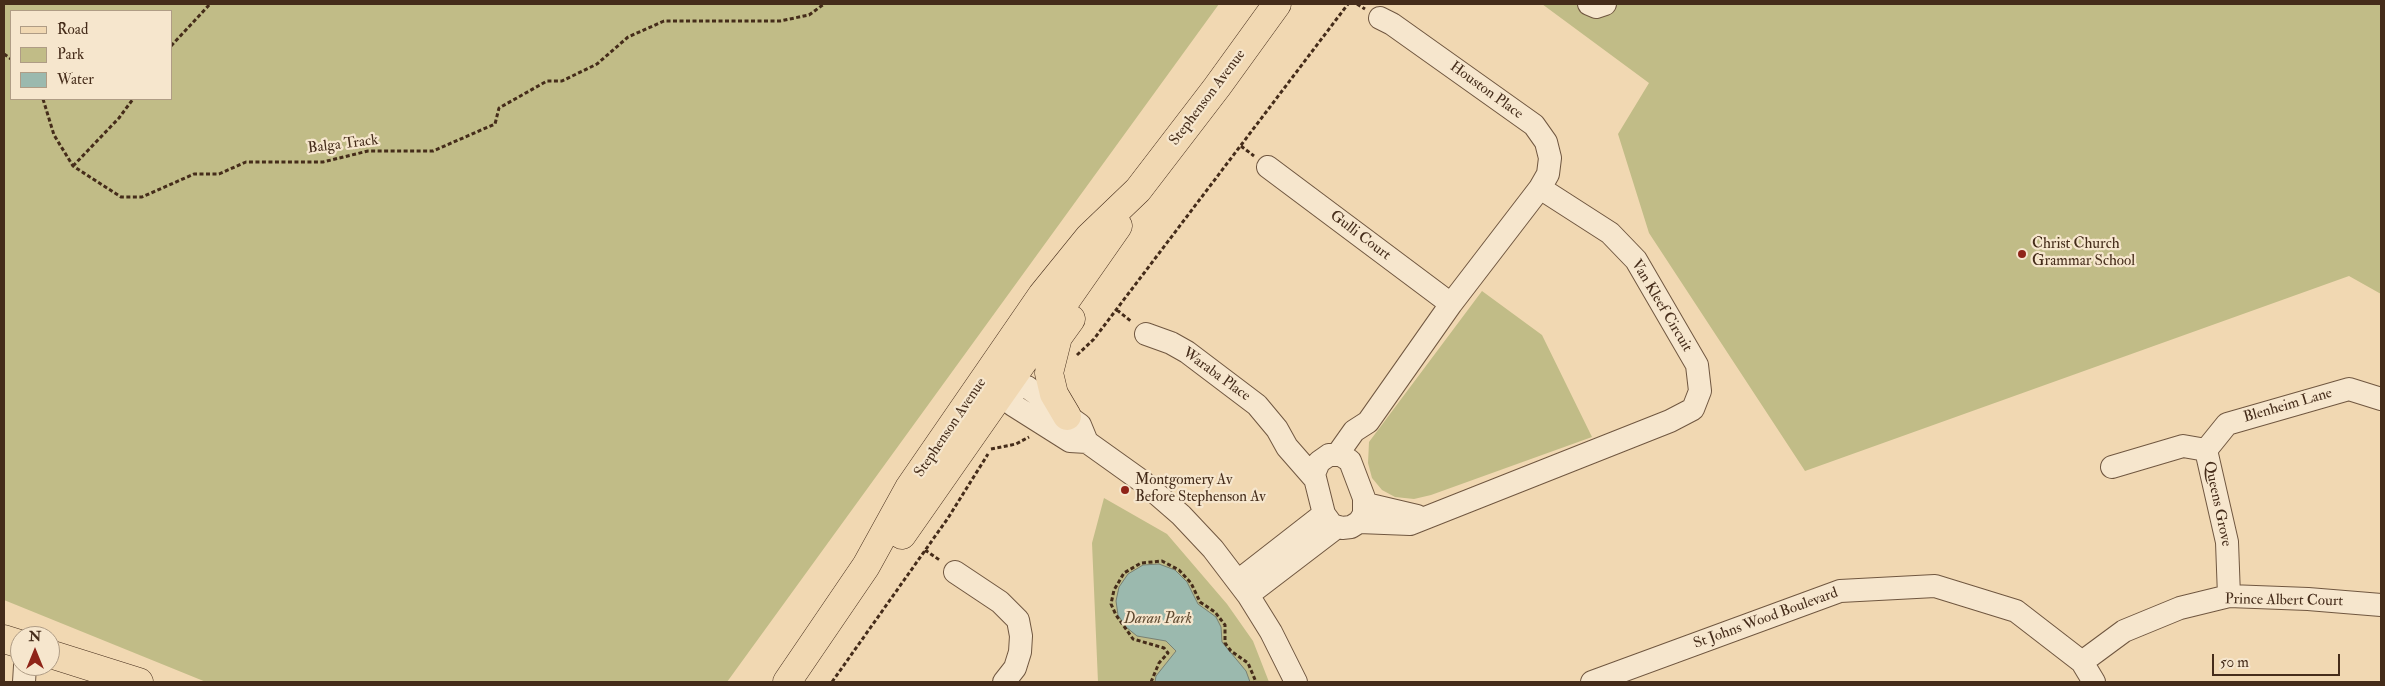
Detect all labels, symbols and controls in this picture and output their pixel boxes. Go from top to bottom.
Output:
legend [10,10,172,100]
text: Road [57,20,88,39]
text: Park [57,45,84,64]
street label: Stephenson Avenue [1166,46,1250,150]
street label: Houston Place [1446,58,1526,124]
text: Water [57,70,94,89]
street label: Balga Track [307,132,379,158]
street label: Gulli Court [1326,207,1394,265]
place label: Christ Church Grammar School [2032,236,2135,271]
marker: Christ Church Grammar School [2016,248,2028,260]
street label: Van Kleef Circuit [1626,257,1696,355]
street label: Waraba Place [1178,344,1254,406]
street label: Stephenson Avenue [911,375,991,481]
street label: Blenheim Lane [2242,385,2334,427]
street label: Queens Grove [2199,460,2235,548]
place label: Montgomery Av Before Stephenson Av [1135,472,1266,507]
marker: Montgomery Av Before Stephenson Av [1119,484,1131,496]
street label: St Johns Wood Boulevard [1691,584,1841,654]
street label: Prince Albert Court [2225,591,2343,611]
park label: Daran Park [1124,611,1192,629]
north arrow [10,626,60,676]
text: N [29,628,41,645]
scale bar [2215,644,2342,676]
text: 50 m [2220,653,2249,672]

